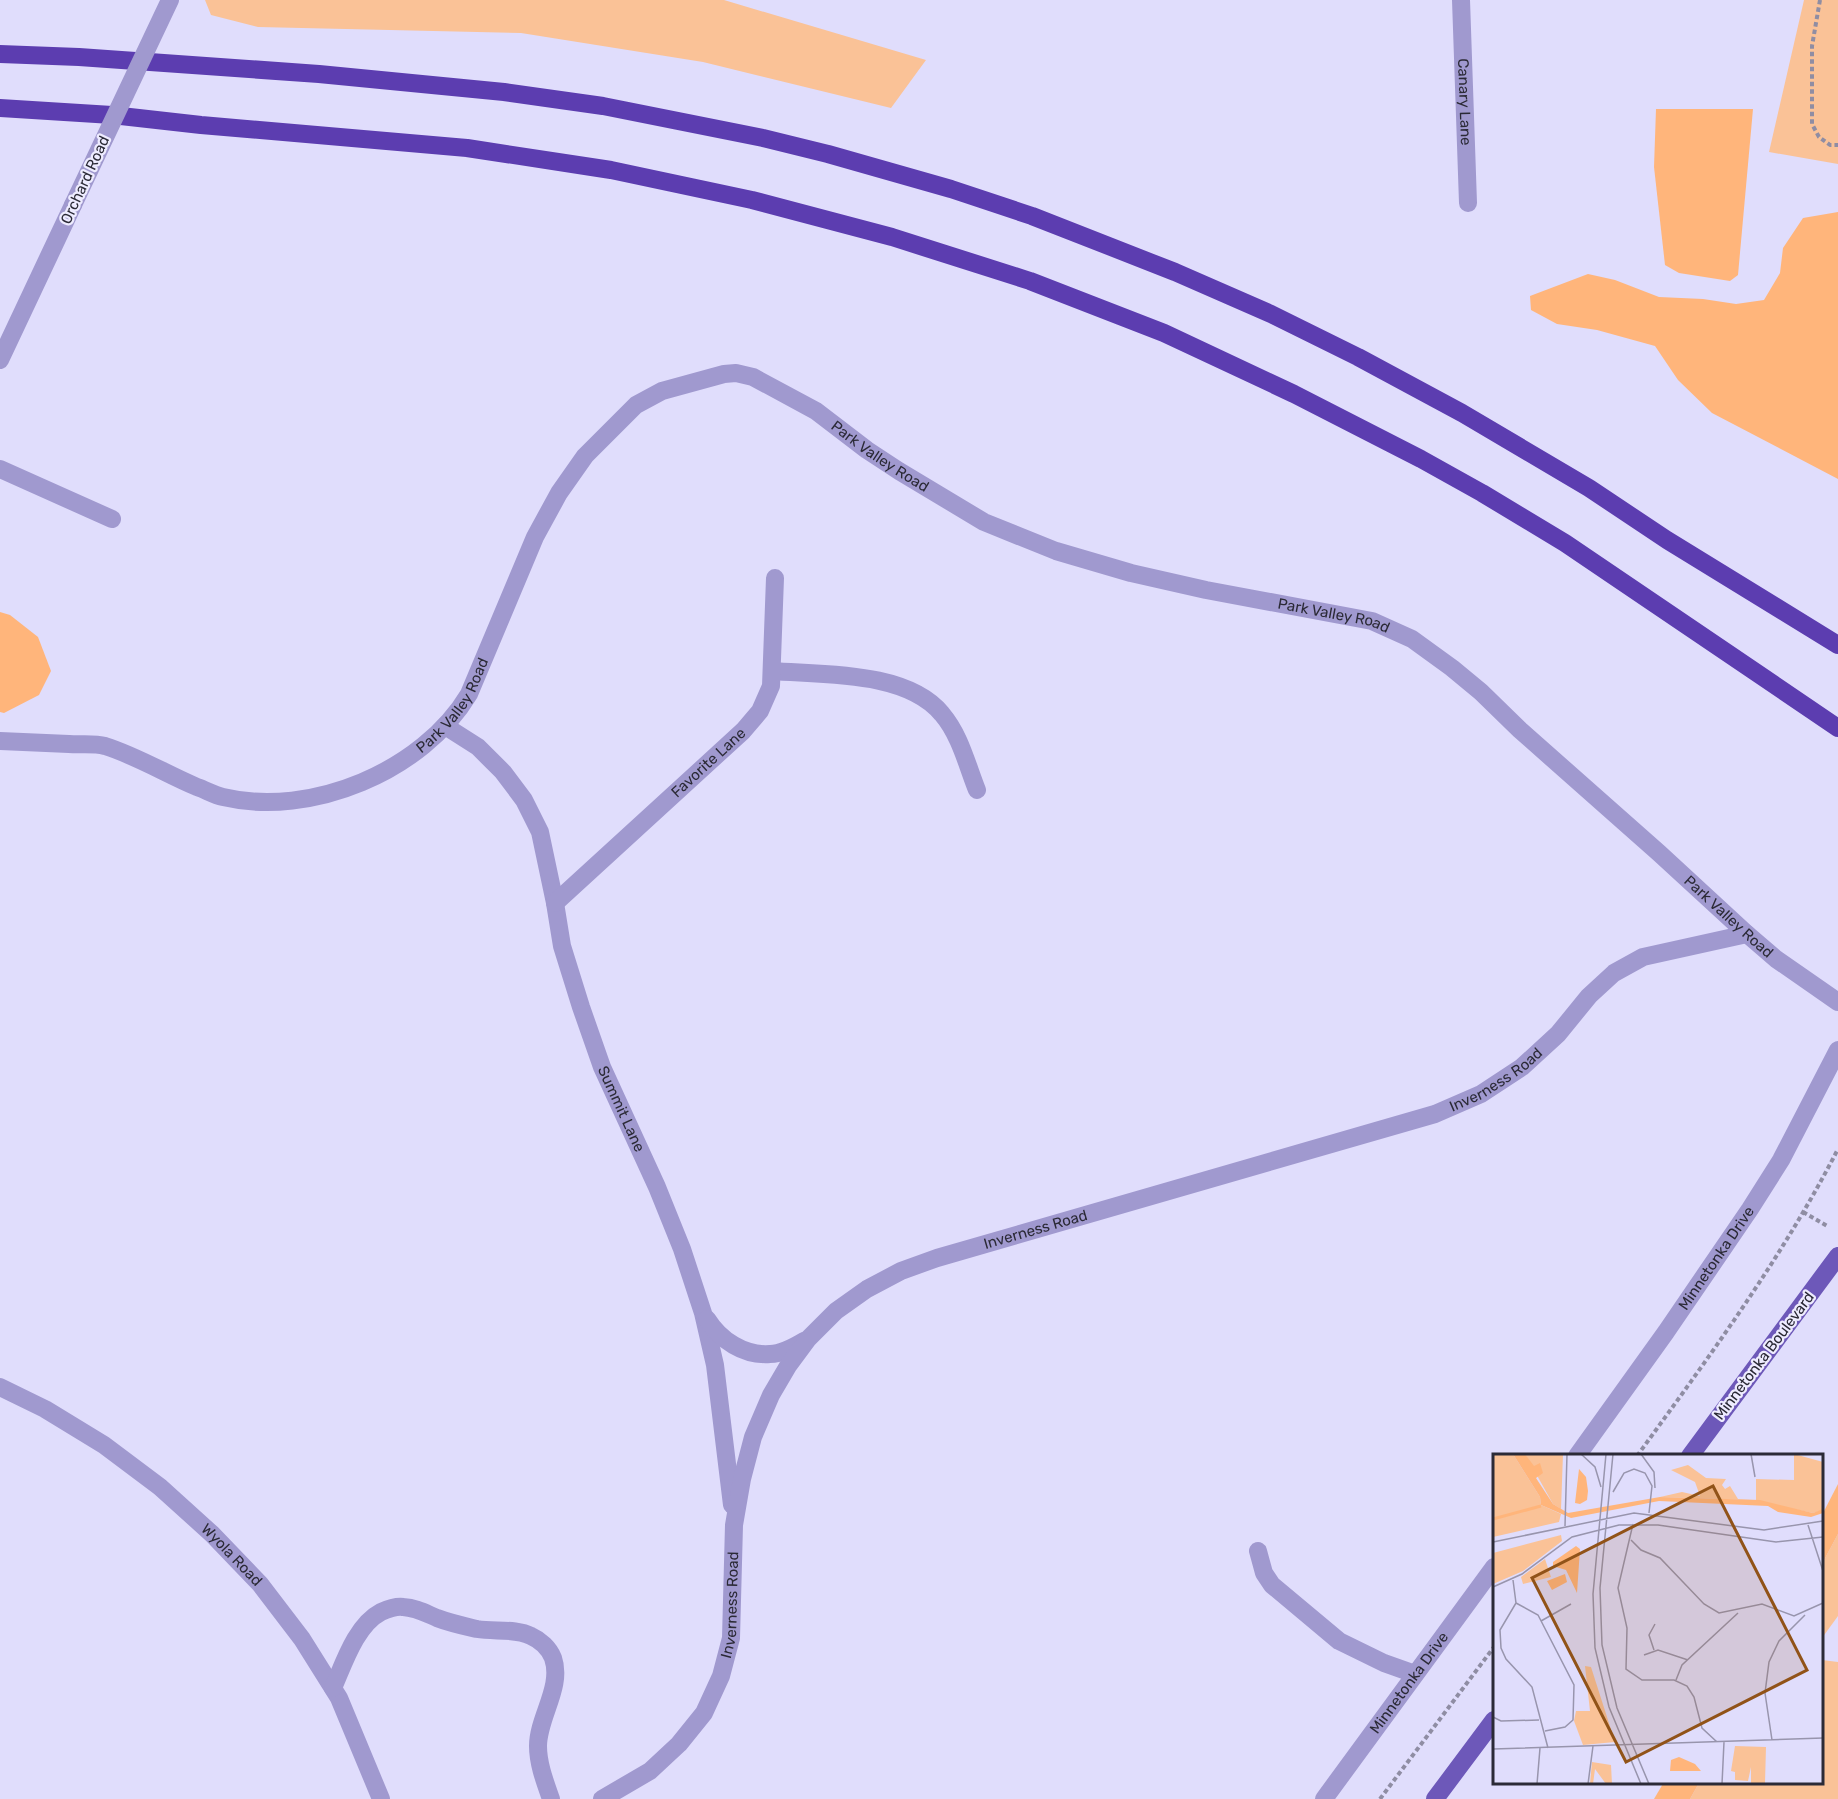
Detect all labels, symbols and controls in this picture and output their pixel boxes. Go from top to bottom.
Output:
street label: Canary Lane [1454,58,1475,146]
street label: Orchard Road [57,133,113,227]
street label: Park Valley Road [828,417,932,496]
street label: Park Valley Road [1276,595,1393,637]
street label: Park Valley Road [413,655,492,757]
street label: Favorite Lane [667,724,749,801]
street label: Park Valley Road [1680,872,1777,962]
street label: Inverness Road [1447,1044,1546,1116]
street label: Summit Lane [594,1063,649,1155]
street label: Minnetonka Drive [1675,1203,1758,1313]
street label: Inverness Road [982,1206,1090,1253]
street label: Minnetonka Boulevard [1710,1289,1818,1423]
inset map [1493,1454,1823,1784]
street label: Wyola Road [198,1520,266,1590]
street label: Inverness Road [717,1551,742,1660]
street label: Minnetonka Drive [1366,1629,1452,1737]

